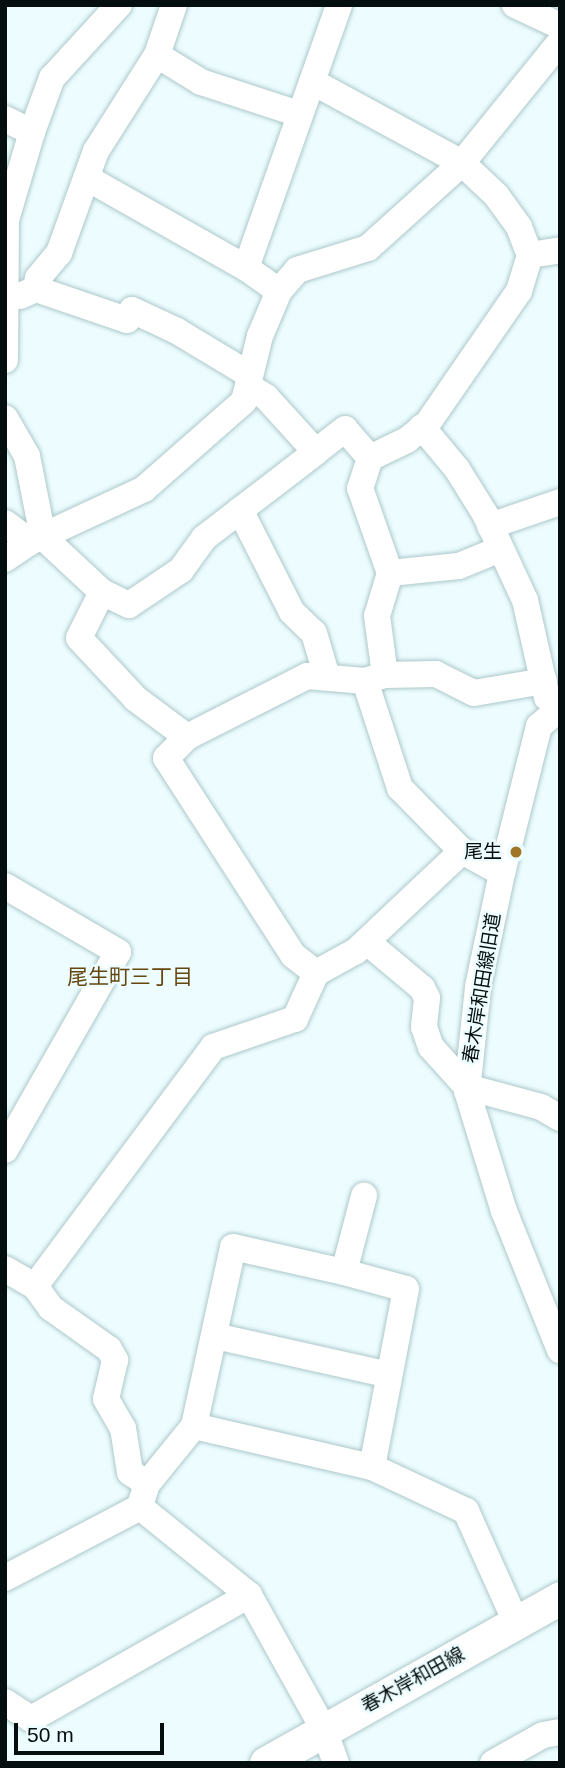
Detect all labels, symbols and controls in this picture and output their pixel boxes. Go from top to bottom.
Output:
place label: 尾生 [464,841,502,863]
marker: 尾生 [508,844,524,860]
street label: 春木岸和田線旧道 [459,911,505,1065]
district label: 尾生町三丁目 [67,964,193,990]
street label: 春木岸和田線 [358,1642,468,1718]
scale bar [18,1708,168,1752]
text: 50 m [27,1723,74,1746]

